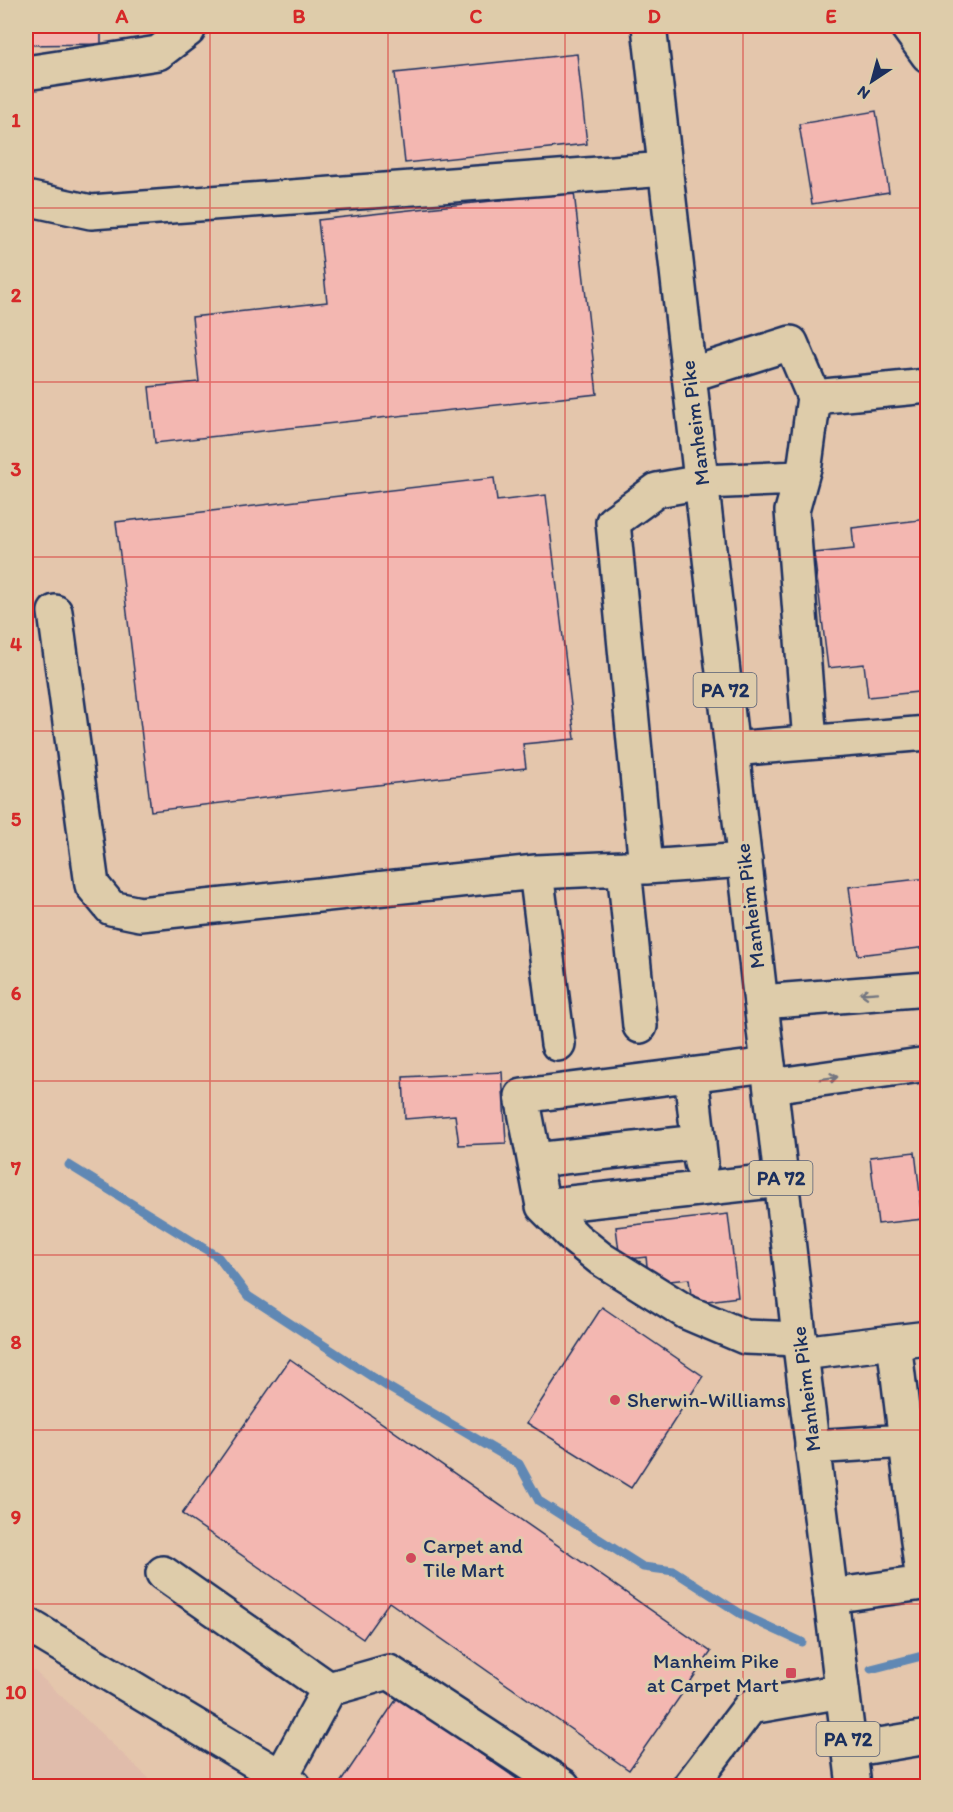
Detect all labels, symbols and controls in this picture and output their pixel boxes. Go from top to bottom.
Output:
text: A [115,4,129,28]
text: B [293,4,306,28]
text: C [470,4,483,28]
text: D [647,4,661,28]
text: E [825,4,837,28]
north arrow [842,51,902,111]
text: N [854,82,873,104]
text: 1 [11,108,21,132]
text: 2 [11,283,22,307]
street label: Manheim Pike [674,359,715,487]
text: 3 [11,457,22,481]
text: 4 [10,632,22,656]
road number: PA 72 [694,673,756,707]
text: 5 [11,807,22,831]
street label: Manheim Pike [729,842,770,970]
text: 6 [11,981,22,1005]
one-way arrow [860,988,880,999]
one-way arrow [818,1072,838,1083]
text: 7 [10,1156,21,1180]
road number: PA 72 [750,1161,812,1195]
street label: Manheim Pike [785,1325,826,1453]
text: 8 [11,1330,22,1354]
place label: Sherwin-Williams [627,1387,786,1412]
marker: Sherwin-Williams [608,1393,622,1407]
text: 9 [11,1505,21,1529]
place label: Carpet and Tile Mart [423,1533,523,1582]
marker: Carpet and Tile Mart [404,1551,418,1565]
place label: Manheim Pike at Carpet Mart [647,1648,779,1697]
marker: Manheim Pike at Carpet Mart [784,1666,798,1680]
text: 10 [5,1680,27,1704]
road number: PA 72 [816,1722,880,1756]

